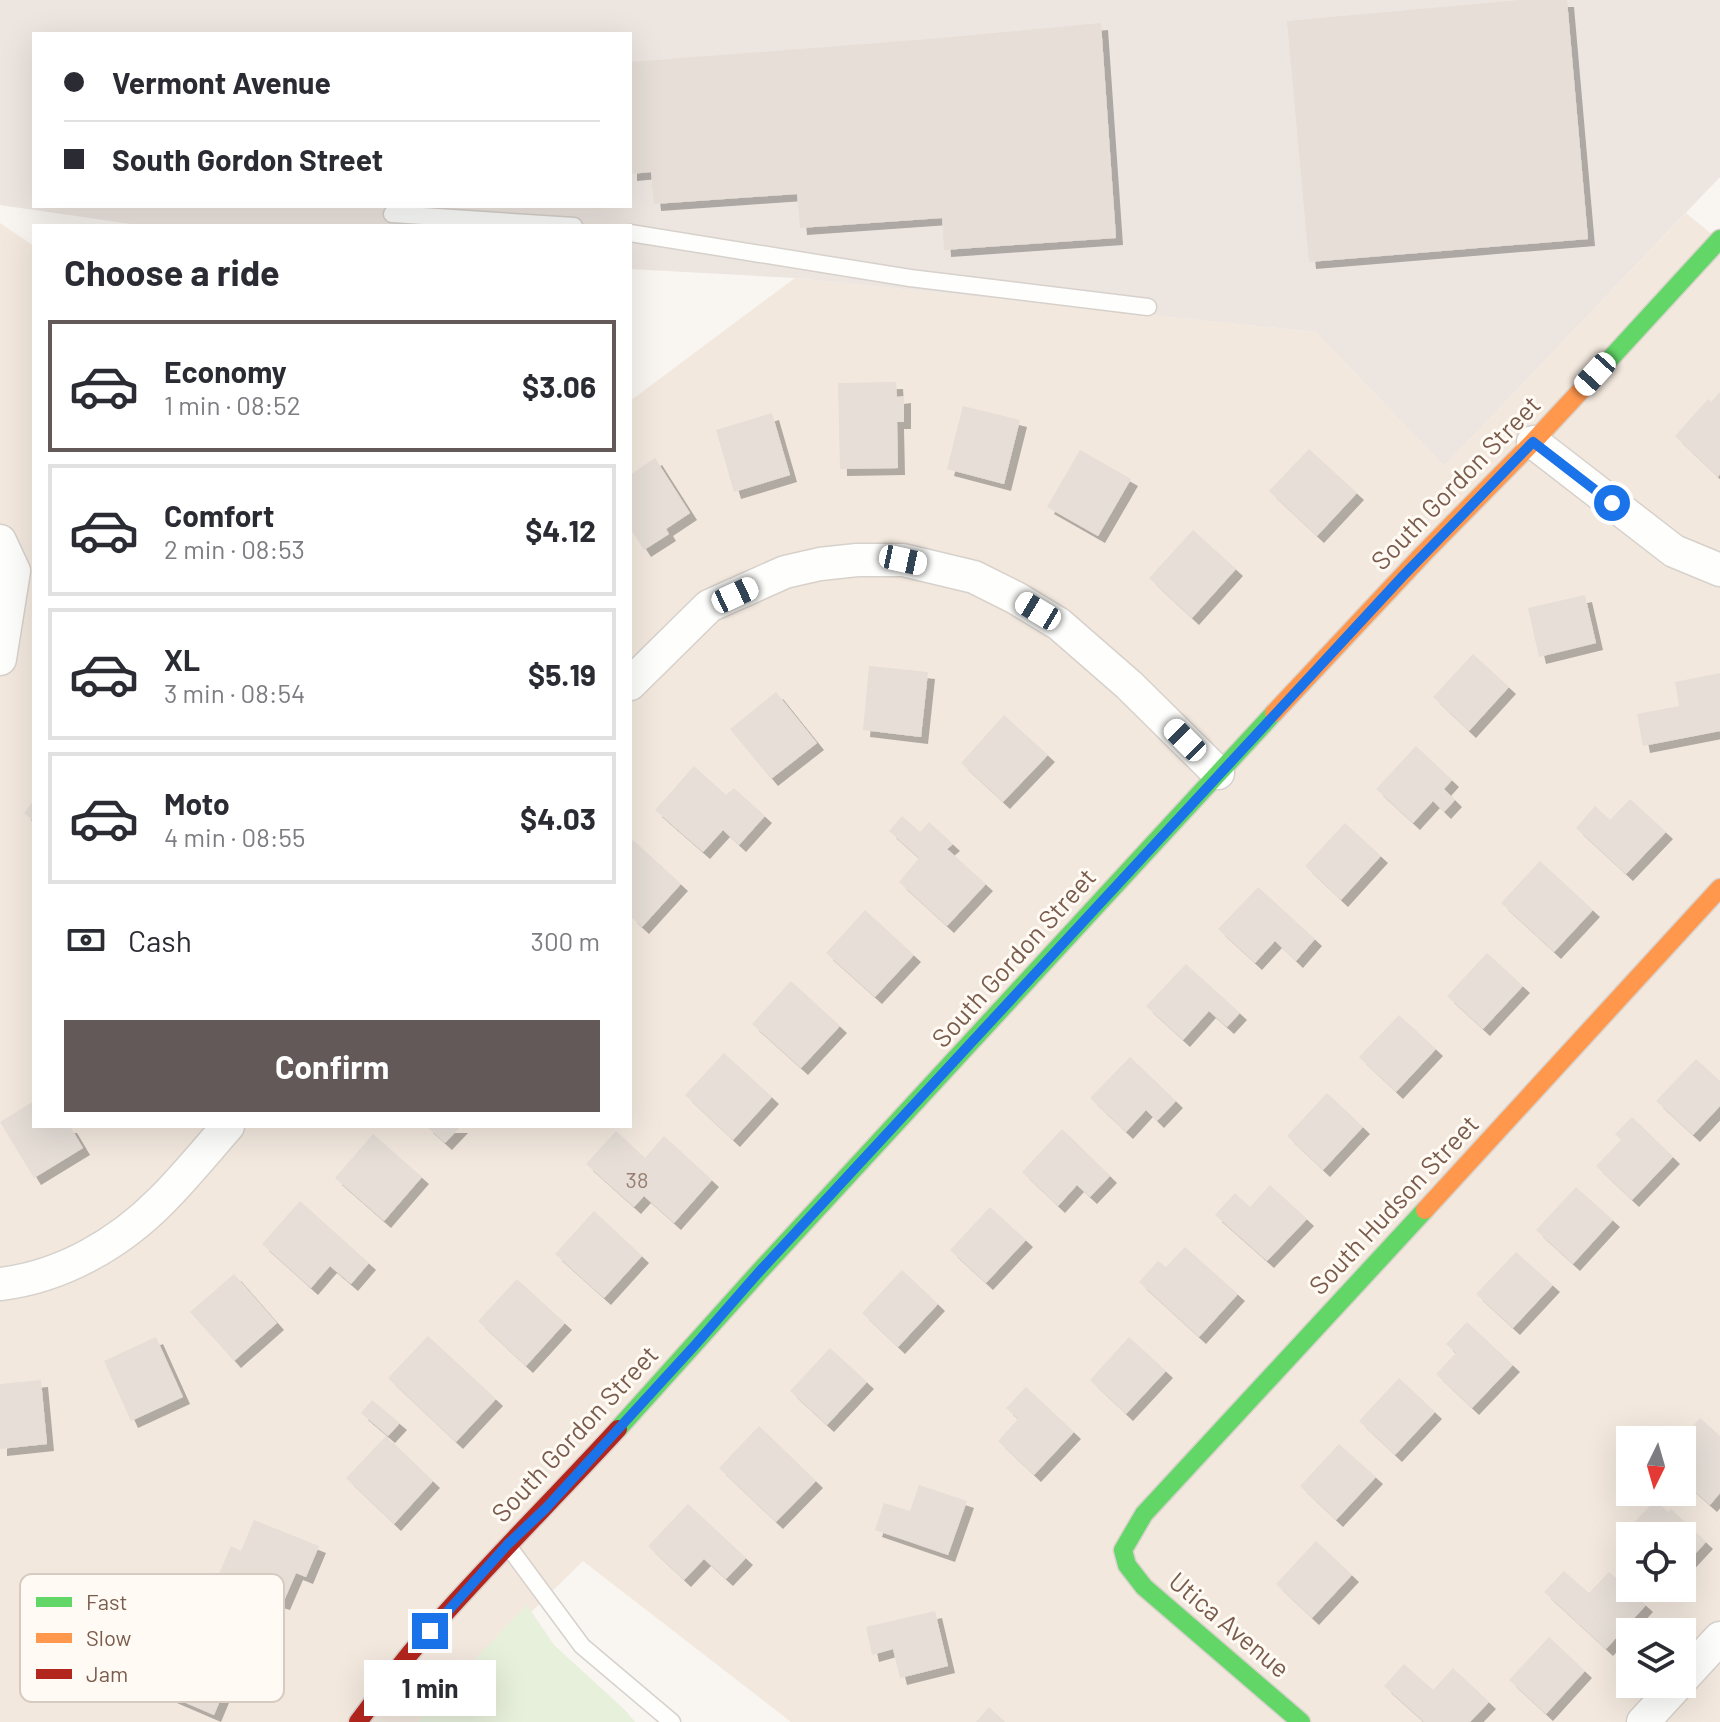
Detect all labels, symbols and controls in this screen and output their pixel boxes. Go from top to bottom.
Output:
text: Vermont Avenue [112,64,331,100]
text: South Gordon Street [112,141,383,177]
text: Choose a ride [64,250,280,293]
car [1570,348,1620,400]
icon: car [68,350,140,422]
text: Economy [164,353,287,389]
text: $3.06 [522,368,596,404]
street label: South Gordon Street [1364,388,1546,575]
text: 1 min · 08:52 [164,389,301,420]
route start [1594,485,1630,521]
icon: car [68,494,140,566]
text: Comfort [164,497,274,533]
text: $4.12 [525,512,596,548]
text: 2 min · 08:53 [164,533,305,564]
car [877,543,929,577]
car [708,574,762,616]
car [1011,588,1065,634]
icon: car [68,638,140,710]
text: XL [164,641,200,677]
text: $5.19 [528,656,596,692]
text: 3 min · 08:54 [164,677,305,708]
car [1160,715,1210,765]
icon: car [68,782,140,854]
text: Moto [164,785,230,821]
text: $4.03 [520,800,596,836]
text: 4 min · 08:55 [164,821,305,852]
street label: South Gordon Street [924,861,1101,1053]
icon: cash [64,918,108,962]
text: Cash [128,922,192,958]
text: 300 m [531,925,600,956]
button: Confirm [64,1020,600,1112]
street label: South Hudson Street [1302,1108,1484,1300]
house number: 38 [626,1166,648,1192]
street label: South Gordon Street [484,1338,664,1528]
north arrow [1616,1426,1696,1506]
map controls [1616,1426,1696,1698]
button: locate [1616,1522,1696,1602]
street label: Utica Avenue [1163,1565,1296,1683]
legend [20,1574,284,1702]
text: Fast [86,1588,128,1614]
route end [412,1613,448,1649]
button: layers [1616,1618,1696,1698]
text: Slow [86,1624,131,1650]
callout: 1 min [364,1659,496,1715]
text: Jam [86,1660,128,1686]
text: 1 min [402,1672,458,1703]

